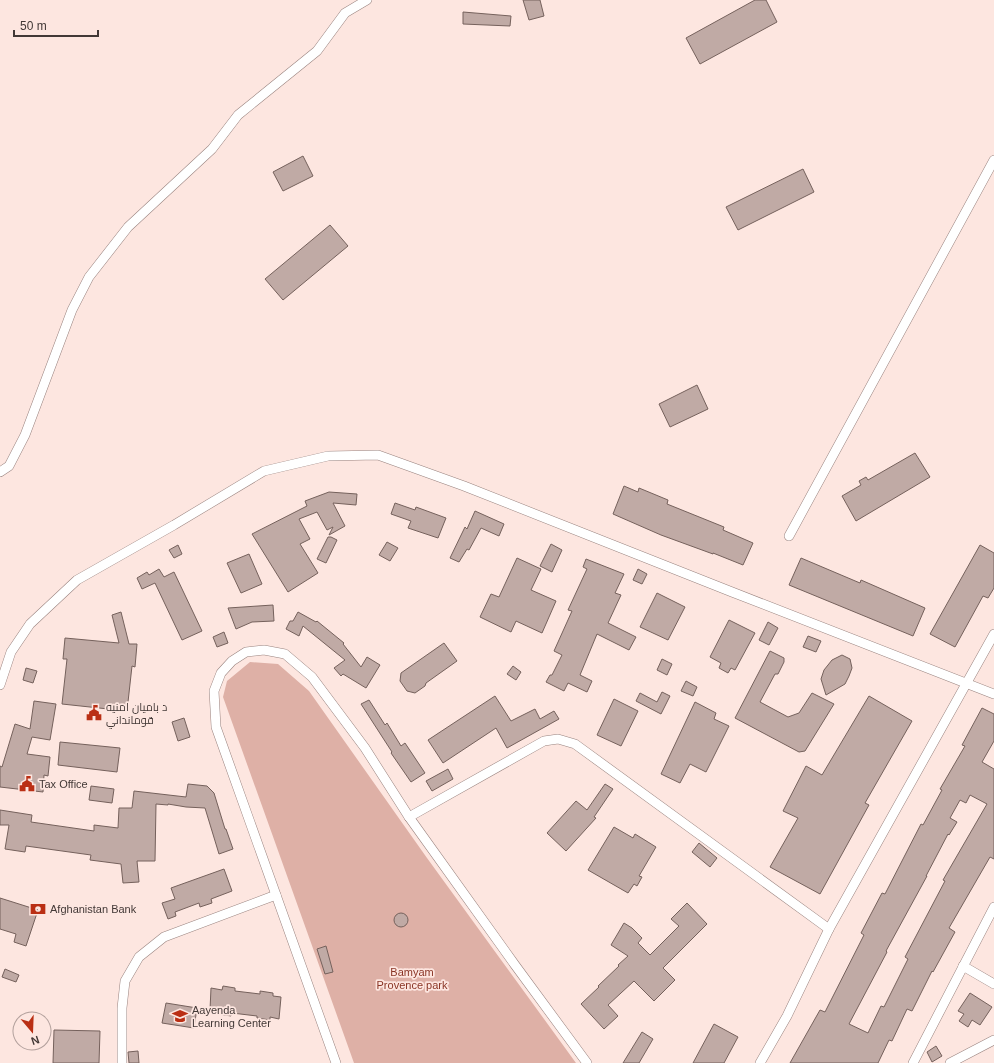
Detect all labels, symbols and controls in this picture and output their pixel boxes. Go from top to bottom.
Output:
scale bar [14,12,98,38]
text: 50 m [20,19,47,33]
place label: د بامیان امنیه قومانداني [106,701,167,729]
public building icon: د بامیان امنیه قومانداني [85,704,103,722]
public building icon: Tax Office [18,775,36,793]
place label: Tax Office [39,778,88,790]
bank icon: Afghanistan Bank [29,900,47,918]
place label: Afghanistan Bank [50,903,137,915]
park label: Bamyam Provence park [377,966,448,991]
place label: Aayenda Learning Center [192,1004,271,1029]
school or university icon: Aayenda Learning Center [171,1007,189,1025]
north arrow [12,1011,52,1051]
text: N [29,1033,41,1047]

